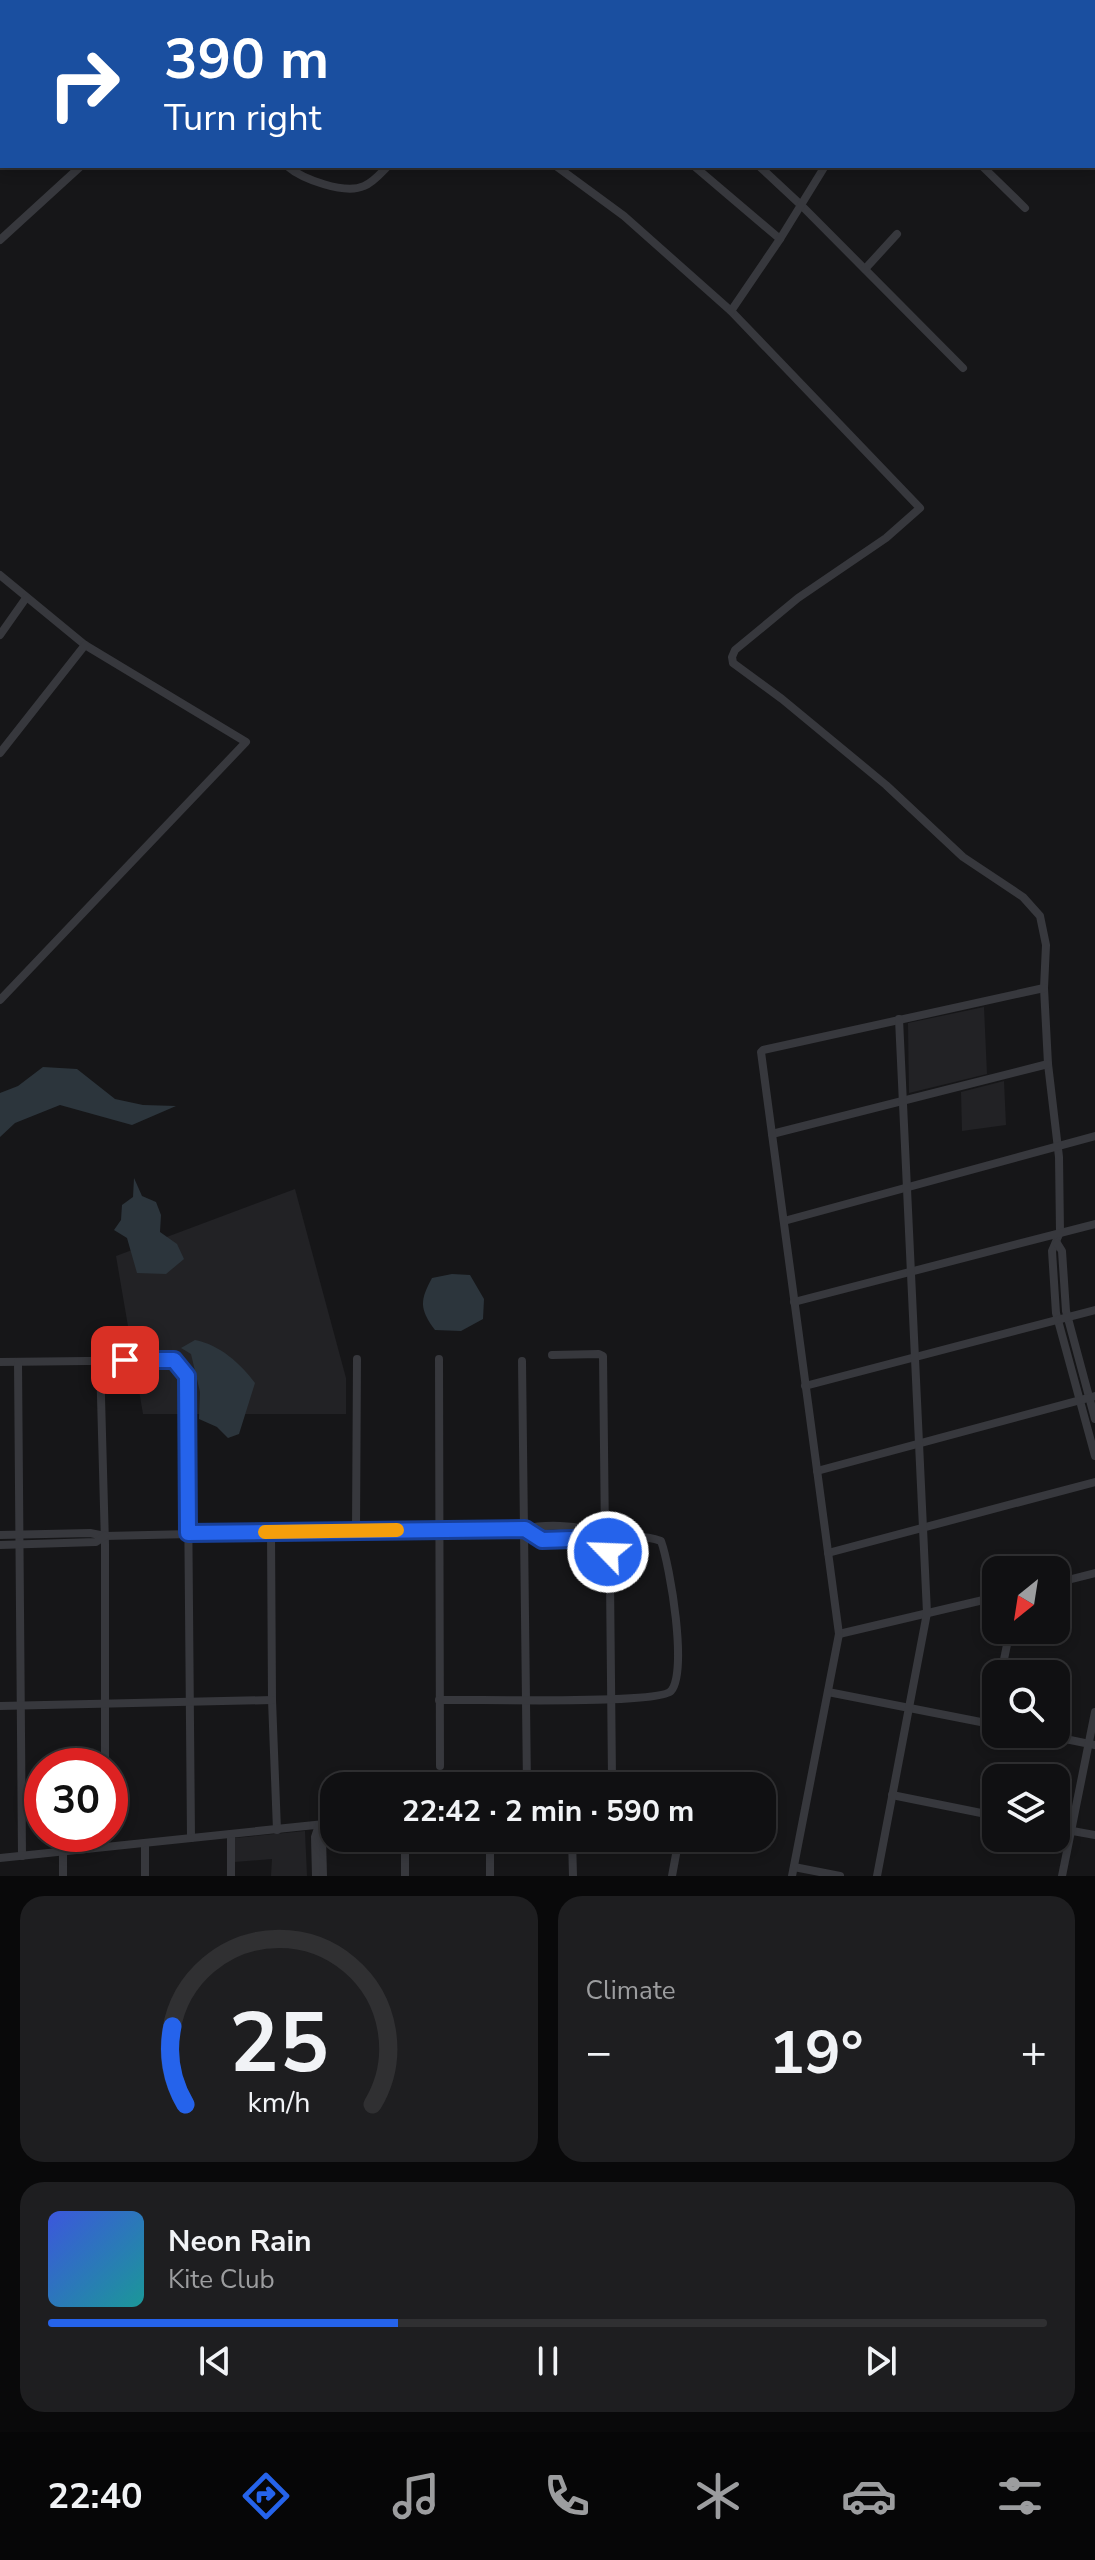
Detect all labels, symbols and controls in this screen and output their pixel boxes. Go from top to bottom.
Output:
text: 390 m [164,21,329,98]
icon: right [32,32,136,136]
text: Turn right [164,94,321,143]
pin [91,1326,159,1394]
icon: arrive [103,1338,147,1382]
position arrow [566,1510,650,1594]
north arrow [982,1556,1070,1644]
map controls [982,1556,1070,1852]
button: search [982,1660,1070,1748]
speed limit sign: 30 [24,1748,128,1852]
button: layers [982,1764,1070,1852]
text: 22:42 · 2 min · 590 m [402,1791,694,1832]
text: Climate [586,1973,676,2008]
text: 25 [229,1987,329,2100]
text: 19° [769,2012,864,2094]
text: − [586,2023,612,2083]
text: + [1021,2023,1047,2083]
text: km/h [247,2083,310,2122]
text: Neon Rain [168,2221,312,2262]
text: Kite Club [168,2262,275,2297]
icon: previous [193,2339,237,2383]
icon: pause [526,2339,570,2383]
icon: next [859,2339,903,2383]
icon: directions [238,2468,294,2524]
icon: music [388,2468,444,2524]
icon: phone [539,2468,595,2524]
icon: climate [690,2468,746,2524]
icon: car [841,2468,897,2524]
icon: filters [992,2468,1048,2524]
text: 22:40 [47,2472,143,2521]

